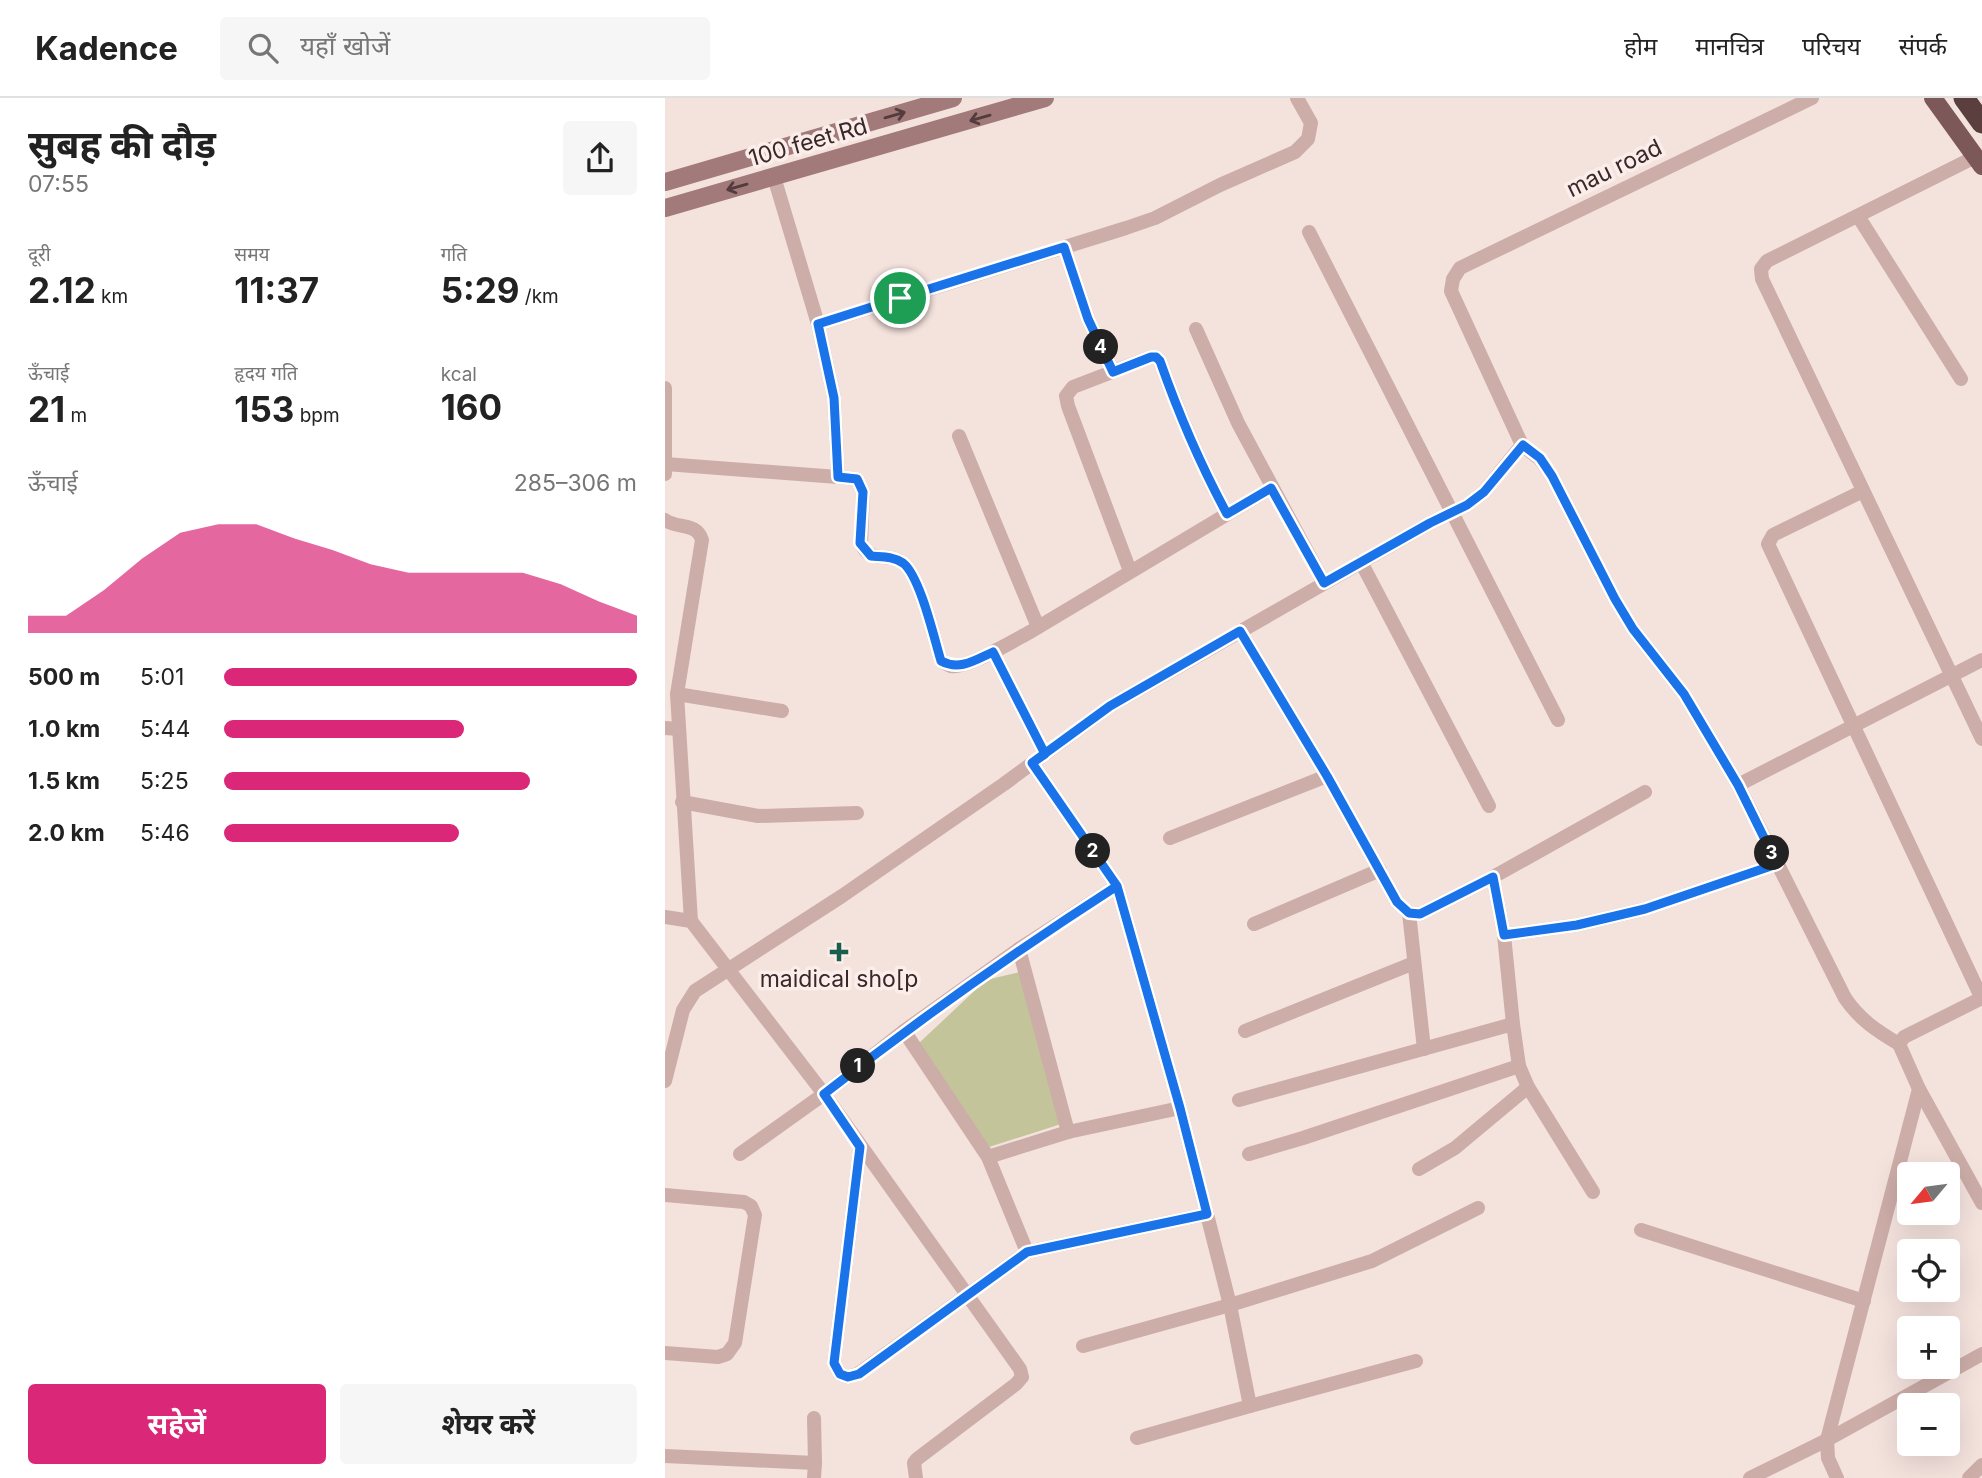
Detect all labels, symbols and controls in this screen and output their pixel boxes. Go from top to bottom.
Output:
search box [220,17,710,80]
text: Kadence [35,28,178,68]
icon: search [244,29,282,67]
text: यहाँ खोजें [300,30,390,61]
text: होम [1624,32,1657,61]
text: मानचित्र [1695,32,1764,61]
text: परिचय [1802,32,1861,61]
text: संपर्क [1899,32,1947,61]
one-way arrow [884,108,906,121]
street label: 100 feet Rd [745,112,871,172]
one-way arrow [969,112,991,125]
text: सुबह की दौड़ [28,121,216,167]
button: share [563,121,637,195]
street label: mau road [1562,133,1666,203]
text: 07:55 [28,170,89,198]
one-way arrow [727,182,749,195]
text: दूरी [28,243,51,266]
text: समय [234,243,270,266]
text: गति [441,243,467,266]
pin [870,268,930,328]
text: 2.12 [28,269,96,311]
text: 11:37 [234,269,319,311]
text: 5:29 [441,269,520,311]
icon: arrive [881,279,919,317]
text: km [96,285,128,308]
text: /km [520,285,559,308]
pin: 4 [1083,330,1118,364]
text: 4 [1094,335,1107,358]
text: ऊँचाई [28,362,69,385]
text: हृदय गति [234,362,298,385]
text: kcal [441,363,477,386]
text: 160 [441,386,502,428]
text: 21 [28,388,65,430]
text: 153 [234,388,294,430]
text: m [65,404,87,427]
text: bpm [294,404,340,427]
text: ऊँचाई [28,469,78,497]
text: 285–306 m [514,469,637,497]
text: 500 m [28,663,100,691]
text: 5:01 [140,663,184,691]
text: 1.0 km [28,715,100,743]
text: 5:44 [140,715,190,743]
text: 1.5 km [28,767,100,795]
text: 5:25 [140,767,189,795]
text: 2.0 km [28,819,105,847]
text: 5:46 [140,819,190,847]
pin: 2 [1075,834,1111,868]
pin: 3 [1755,836,1789,870]
text: 2 [1087,839,1098,862]
text: 3 [1765,841,1778,864]
marker: maidical sho[p [829,942,849,962]
place label: maidical sho[p [760,965,918,993]
pin: 1 [841,1048,875,1084]
text: 1 [853,1054,862,1077]
north arrow [1897,1162,1960,1225]
map controls [1897,1162,1960,1456]
button: locate [1897,1239,1960,1302]
button: + [1897,1316,1960,1379]
button: सहेजें [28,1384,326,1464]
button: शेयर करें [340,1384,637,1464]
button: − [1897,1393,1960,1456]

